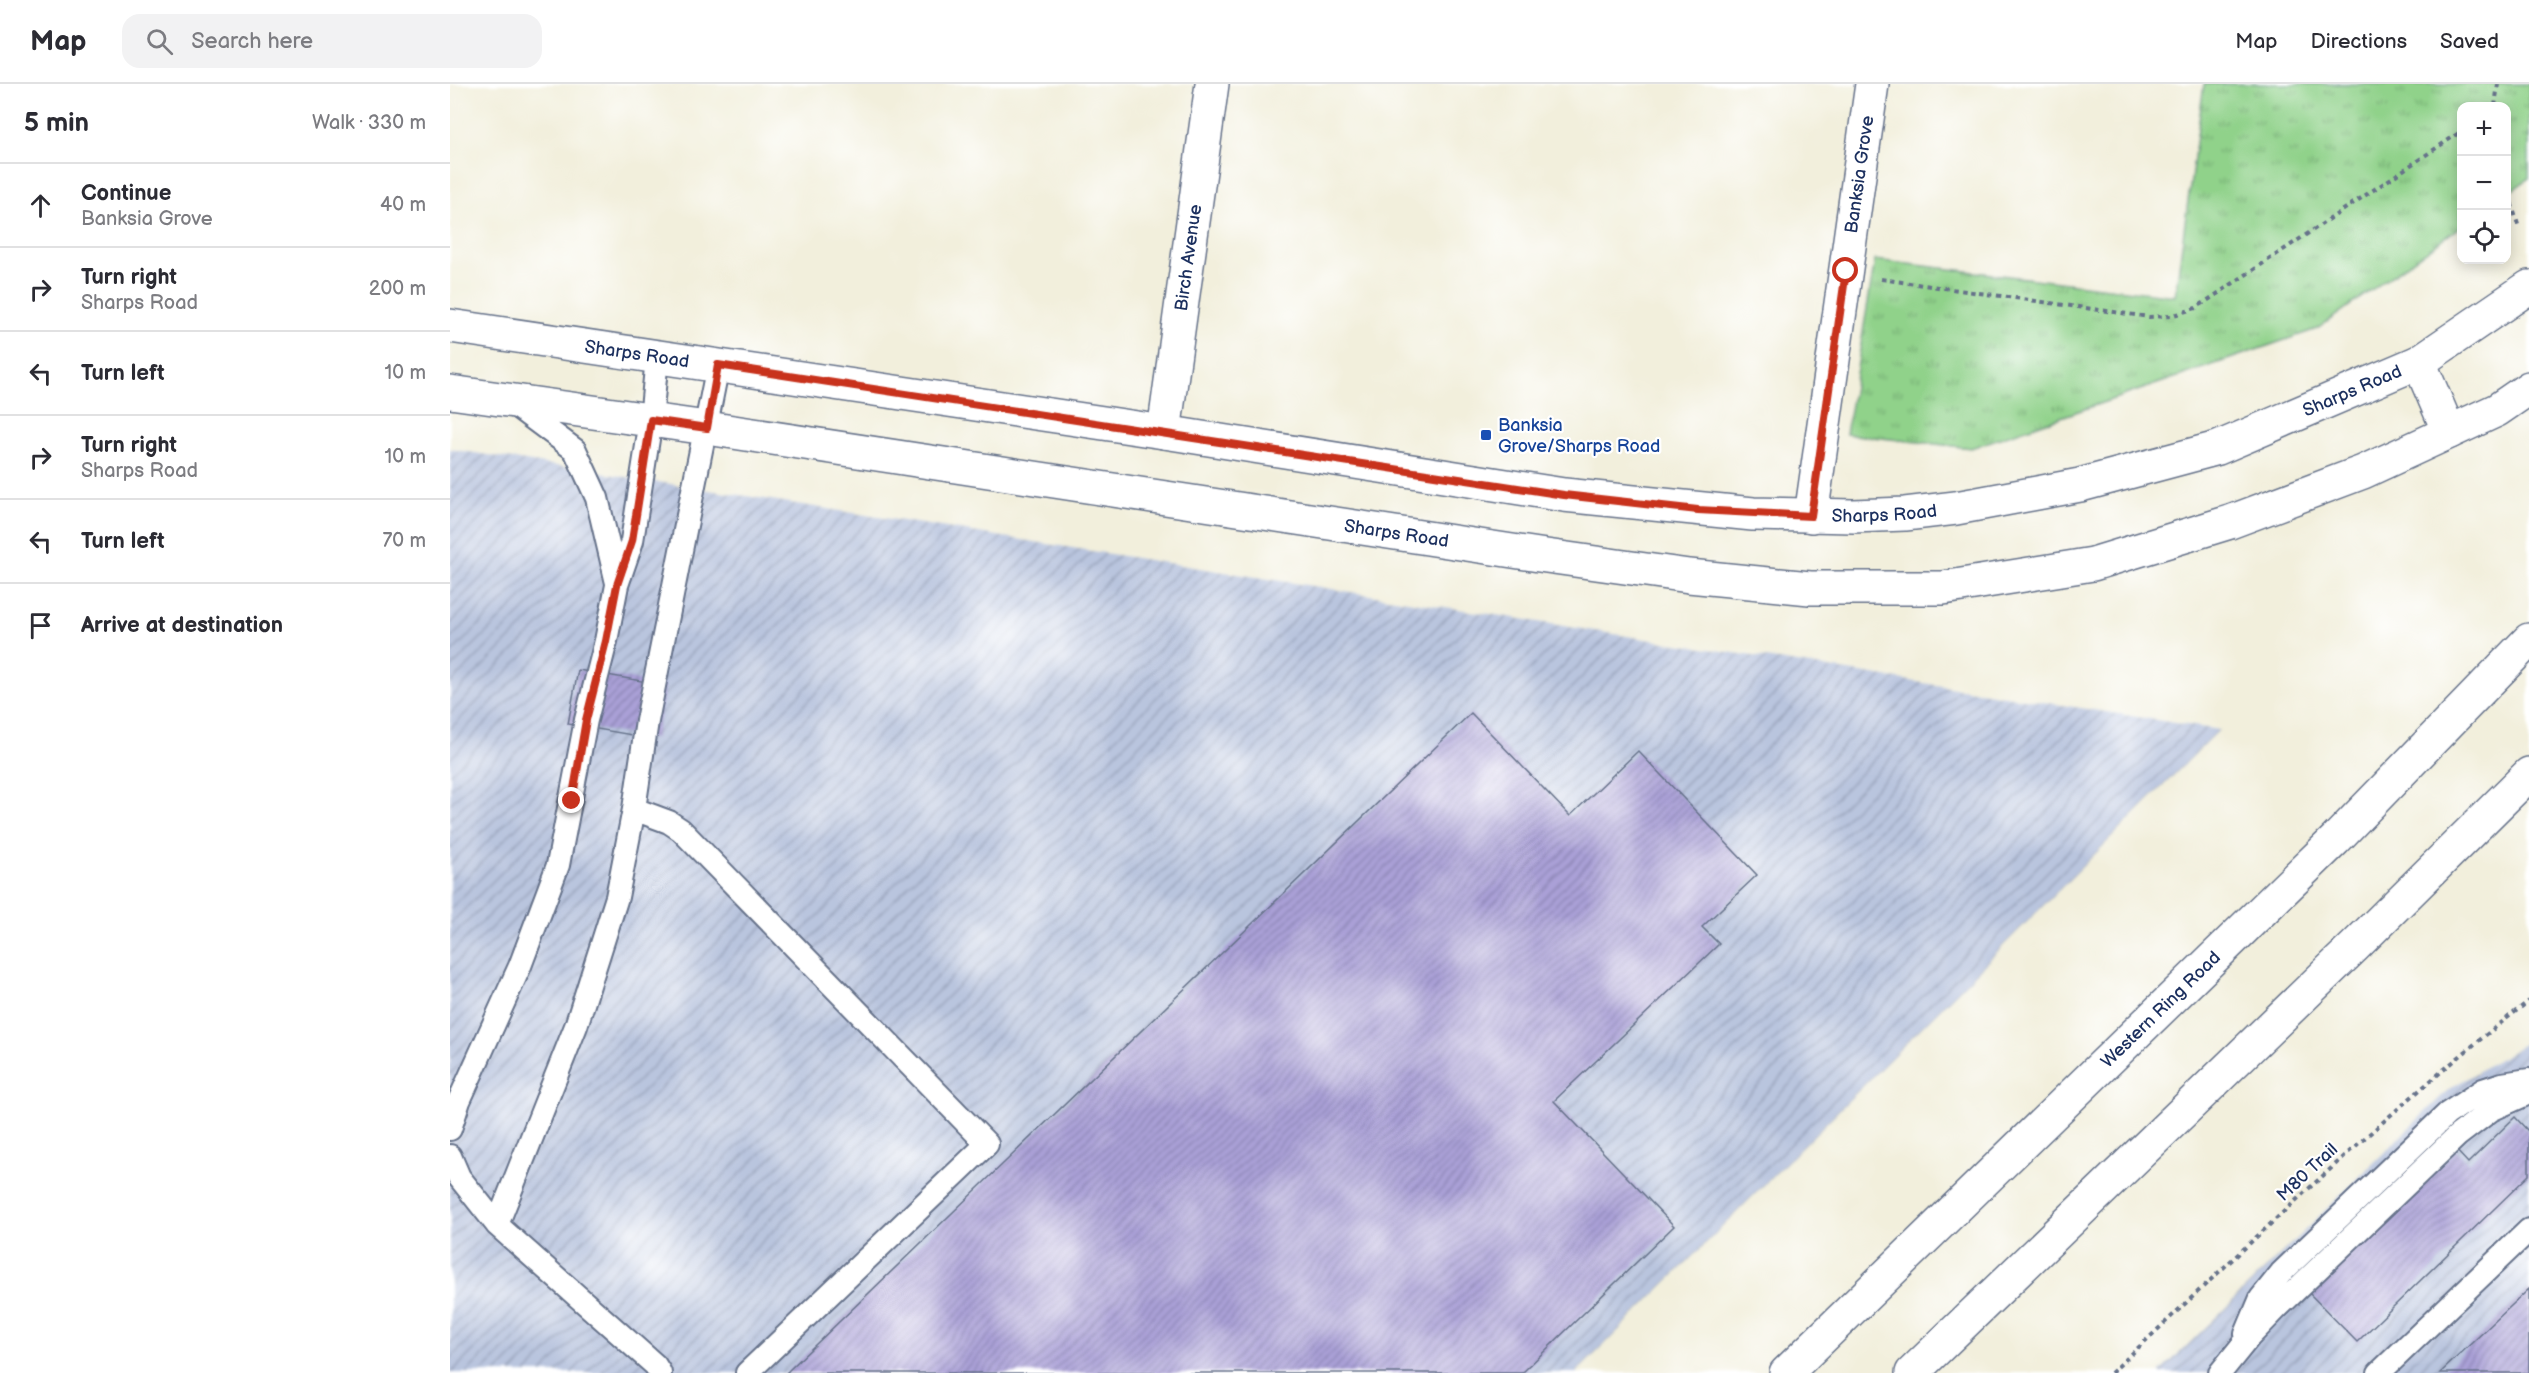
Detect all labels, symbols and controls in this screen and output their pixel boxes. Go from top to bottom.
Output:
search box [122,14,542,68]
text: Map [30,25,86,58]
icon: search [143,25,176,58]
text: Search here [191,28,313,55]
text: Map [2235,29,2278,54]
text: Directions [2311,29,2407,54]
text: Saved [2440,29,2499,54]
map controls [2457,102,2511,264]
button: + [2457,102,2511,156]
text: 5 min [24,108,89,139]
text: Walk · 330 m [312,111,426,135]
street label: Banksia Grove [1841,114,1878,235]
button: − [2457,156,2511,210]
text: Continue [81,180,171,207]
icon: ahead [24,189,57,222]
text: 40 m [380,193,426,217]
street label: Birch Avenue [1171,203,1206,312]
text: Banksia Grove [81,207,213,231]
button: locate [2457,210,2511,264]
route start [1832,257,1858,283]
text: Turn right [81,264,177,291]
icon: right [24,273,57,306]
text: 200 m [369,277,426,301]
text: Sharps Road [81,291,198,315]
street label: Sharps Road [583,336,691,372]
icon: left [24,357,57,390]
text: Turn left [81,360,165,387]
text: 10 m [385,361,426,385]
street label: Sharps Road [2300,361,2405,421]
place label: Banksia Grove/Sharps Road [1498,415,1660,457]
marker: Banksia Grove/Sharps Road [1479,428,1493,442]
text: Turn right [81,432,177,459]
icon: right [24,441,57,474]
text: 10 m [385,445,426,469]
text: Sharps Road [81,459,198,483]
street label: Sharps Road [1831,500,1938,527]
street label: Sharps Road [1343,515,1450,552]
icon: left [24,525,57,558]
text: Turn left [81,528,165,555]
text: 70 m [382,529,426,553]
icon: arrive [24,609,57,642]
text: Arrive at destination [81,612,283,639]
route end [558,787,584,813]
street label: Western Ring Road [2097,947,2225,1072]
street label: M80 Trail [2273,1139,2342,1206]

